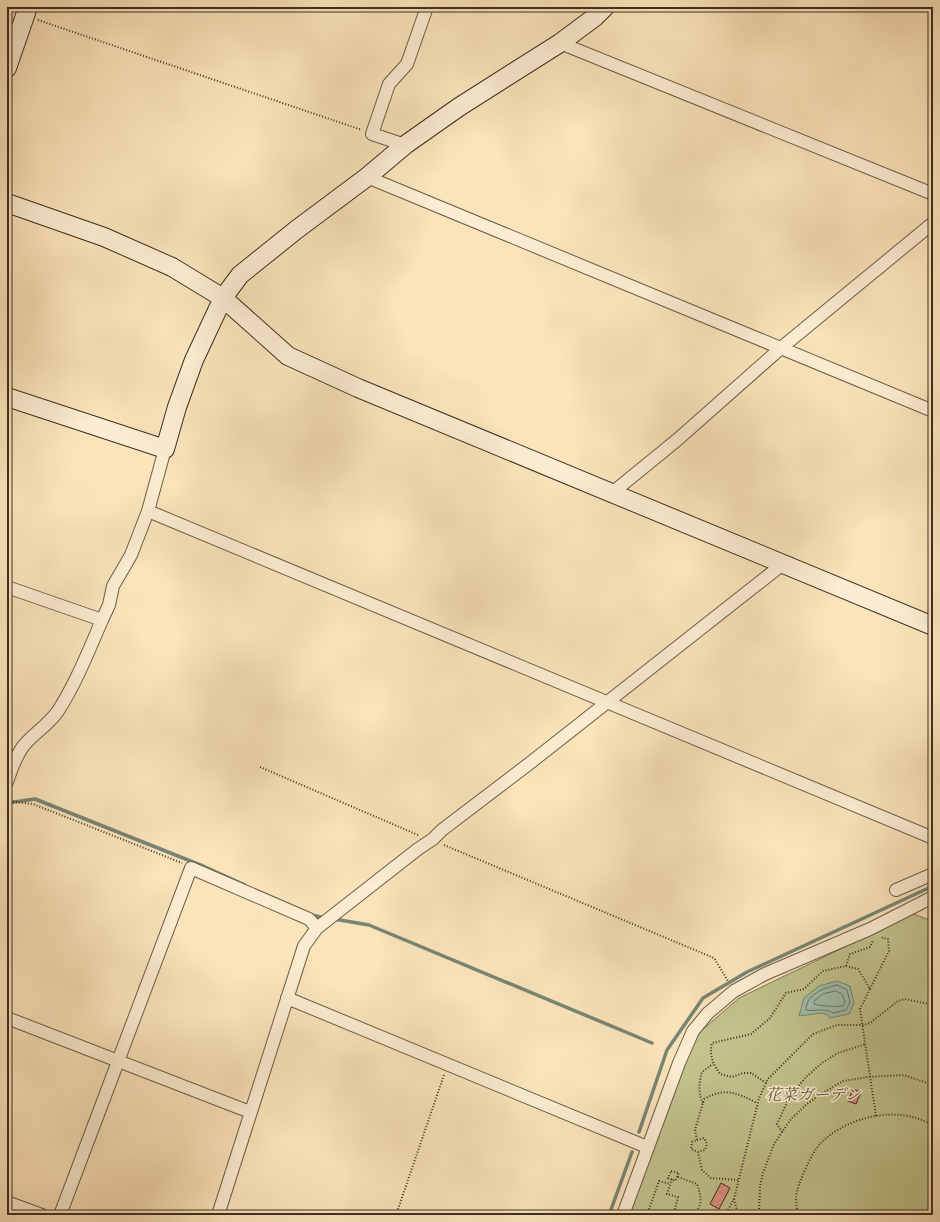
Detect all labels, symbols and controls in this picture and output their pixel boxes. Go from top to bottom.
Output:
park label: 花菜ガーデン [765,1085,862,1105]

